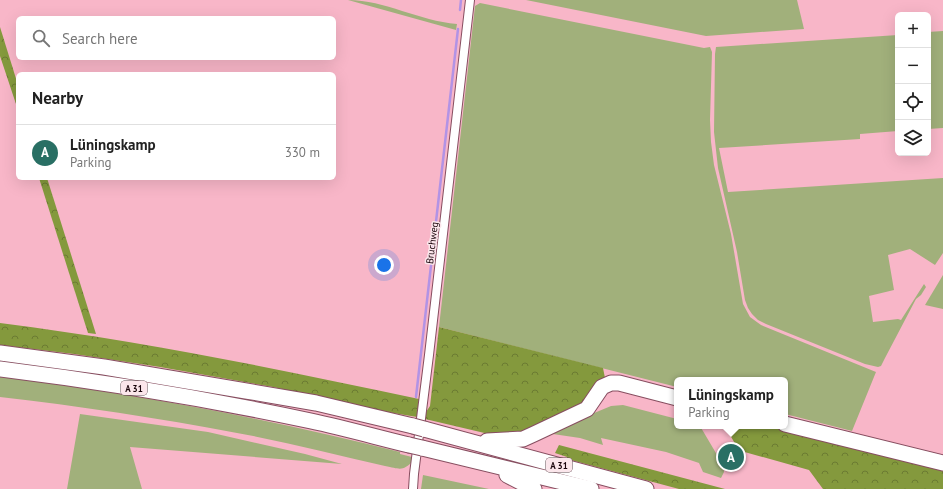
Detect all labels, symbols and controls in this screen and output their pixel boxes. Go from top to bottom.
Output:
map controls [895,12,931,156]
button: + [895,12,931,48]
search box [16,16,336,60]
icon: search [30,27,52,49]
text: Search here [62,29,138,48]
button: − [895,48,931,84]
button: locate [895,84,931,120]
text: Nearby [32,87,83,109]
button: layers [895,120,931,156]
text: Lüningskamp [70,135,156,154]
text: A [41,144,49,161]
text: 330 m [285,144,320,161]
text: Parking [70,154,111,171]
street label: Bruchweg [423,221,441,265]
your location [374,255,394,275]
popup [674,377,788,429]
road number: A 31 [121,381,147,395]
text: Lüningskamp [688,385,774,404]
text: Parking [688,404,730,421]
pin: A [718,442,744,472]
road number: A 31 [546,458,572,472]

